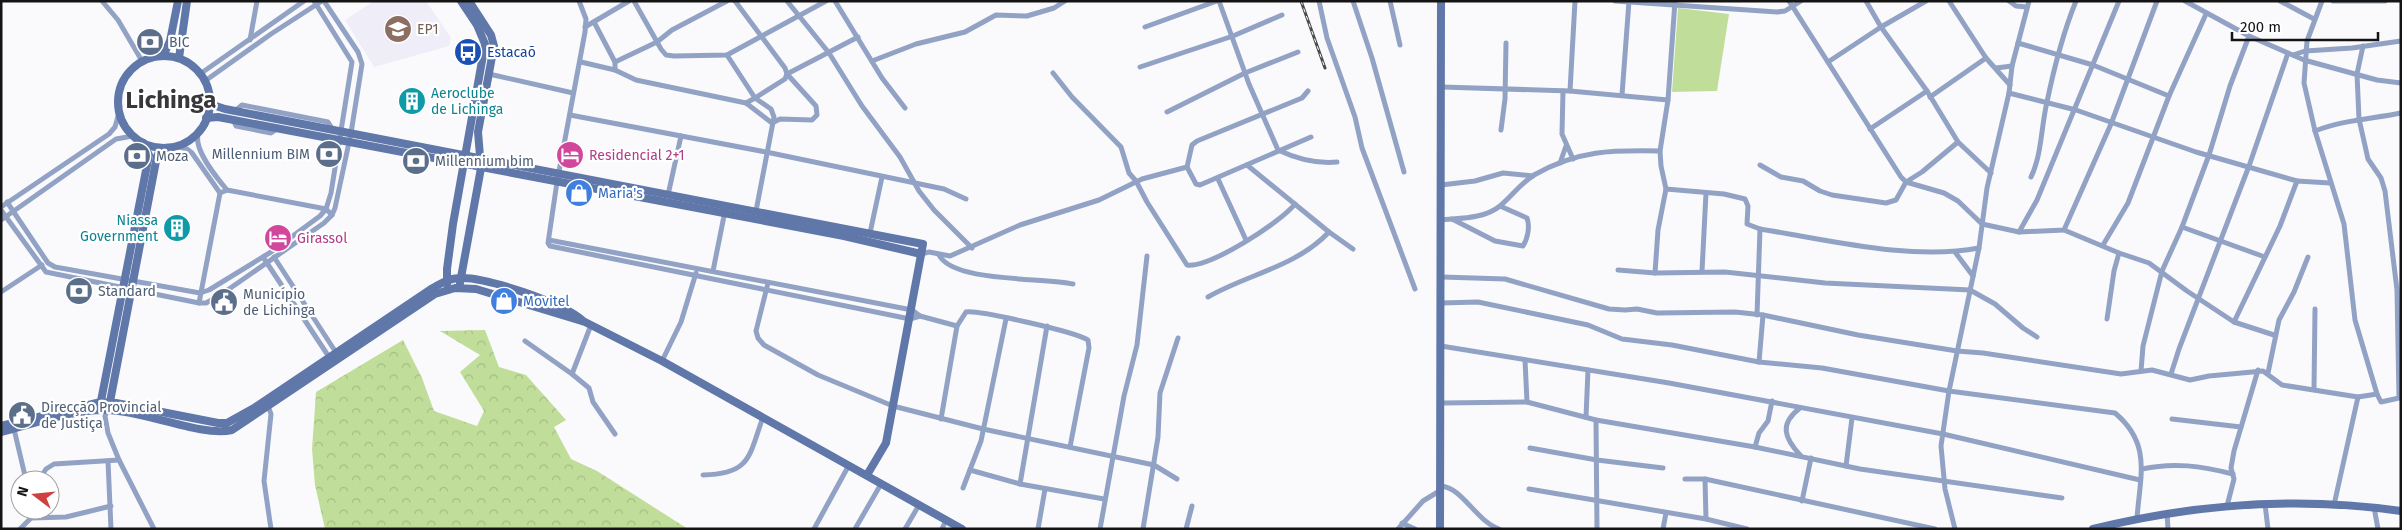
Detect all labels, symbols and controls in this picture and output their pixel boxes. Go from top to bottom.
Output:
scale bar [2232,10,2378,42]
school or university icon: EP1 [383,14,413,44]
text: 200 m [2240,18,2281,36]
place label: EP1 [417,21,439,38]
bank icon: BIC [135,27,165,57]
place label: BIC [169,34,190,51]
bus stop icon: Estacaõ [453,37,483,67]
place label: Estacaõ [487,44,536,61]
place label: Aeroclube de Lichinga [431,85,503,118]
district label: Lichinga [126,86,216,114]
building icon: Aeroclube de Lichinga [397,86,427,116]
bank icon: Millennium BIM [314,139,344,169]
hotel icon: Residencial 2+1 [555,140,585,170]
bank icon: Moza [122,141,152,171]
place label: Millennium BIM [212,146,310,163]
bank icon: Millennium bim [401,146,431,176]
place label: Residencial 2+1 [589,147,685,164]
place label: Moza [156,148,189,165]
place label: Millennium bim [435,153,534,170]
shop icon: Maria's [564,178,594,208]
place label: Maria's [598,185,643,202]
place label: Niassa Government [80,212,159,245]
building icon: Niassa Government [162,213,192,243]
hotel icon: Girassol [263,223,293,253]
place label: Girassol [297,230,347,247]
bank icon: Standard [64,276,94,306]
place label: Standard [98,283,156,300]
place label: Município de Lichinga [243,286,315,319]
shop icon: Movitel [489,286,519,316]
public building icon: Município de Lichinga [209,287,239,317]
place label: Movitel [523,293,569,310]
place label: Direcção Provincial de Justiça [41,399,161,432]
public building icon: Direcção Provincial de Justiça [7,400,37,430]
north arrow [10,470,60,520]
text: N [14,485,32,498]

